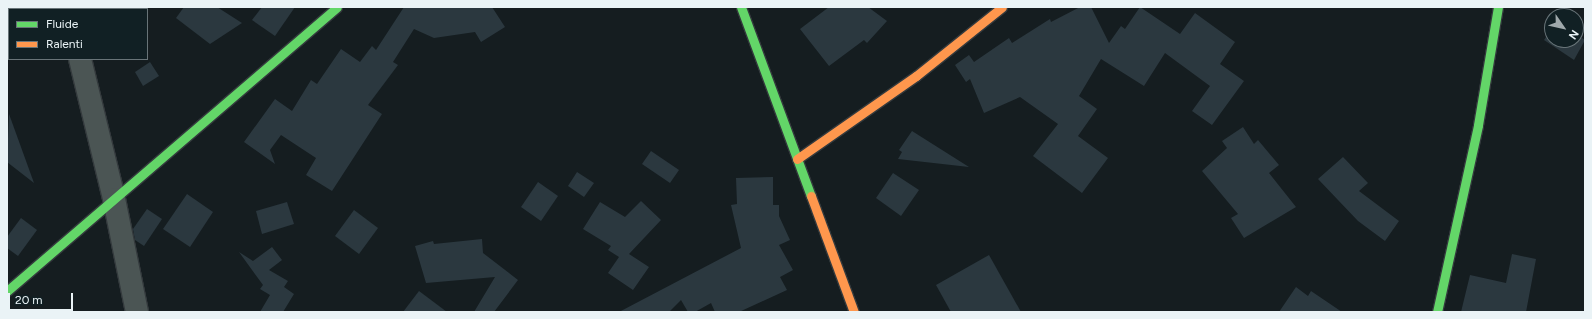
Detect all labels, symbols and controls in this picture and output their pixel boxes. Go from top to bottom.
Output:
legend [8,8,148,60]
north arrow [1544,8,1584,48]
text: Fluide [46,17,78,31]
text: N [1566,27,1581,42]
text: Ralenti [46,37,83,51]
scale bar [10,285,75,311]
text: 20 m [15,293,43,307]

